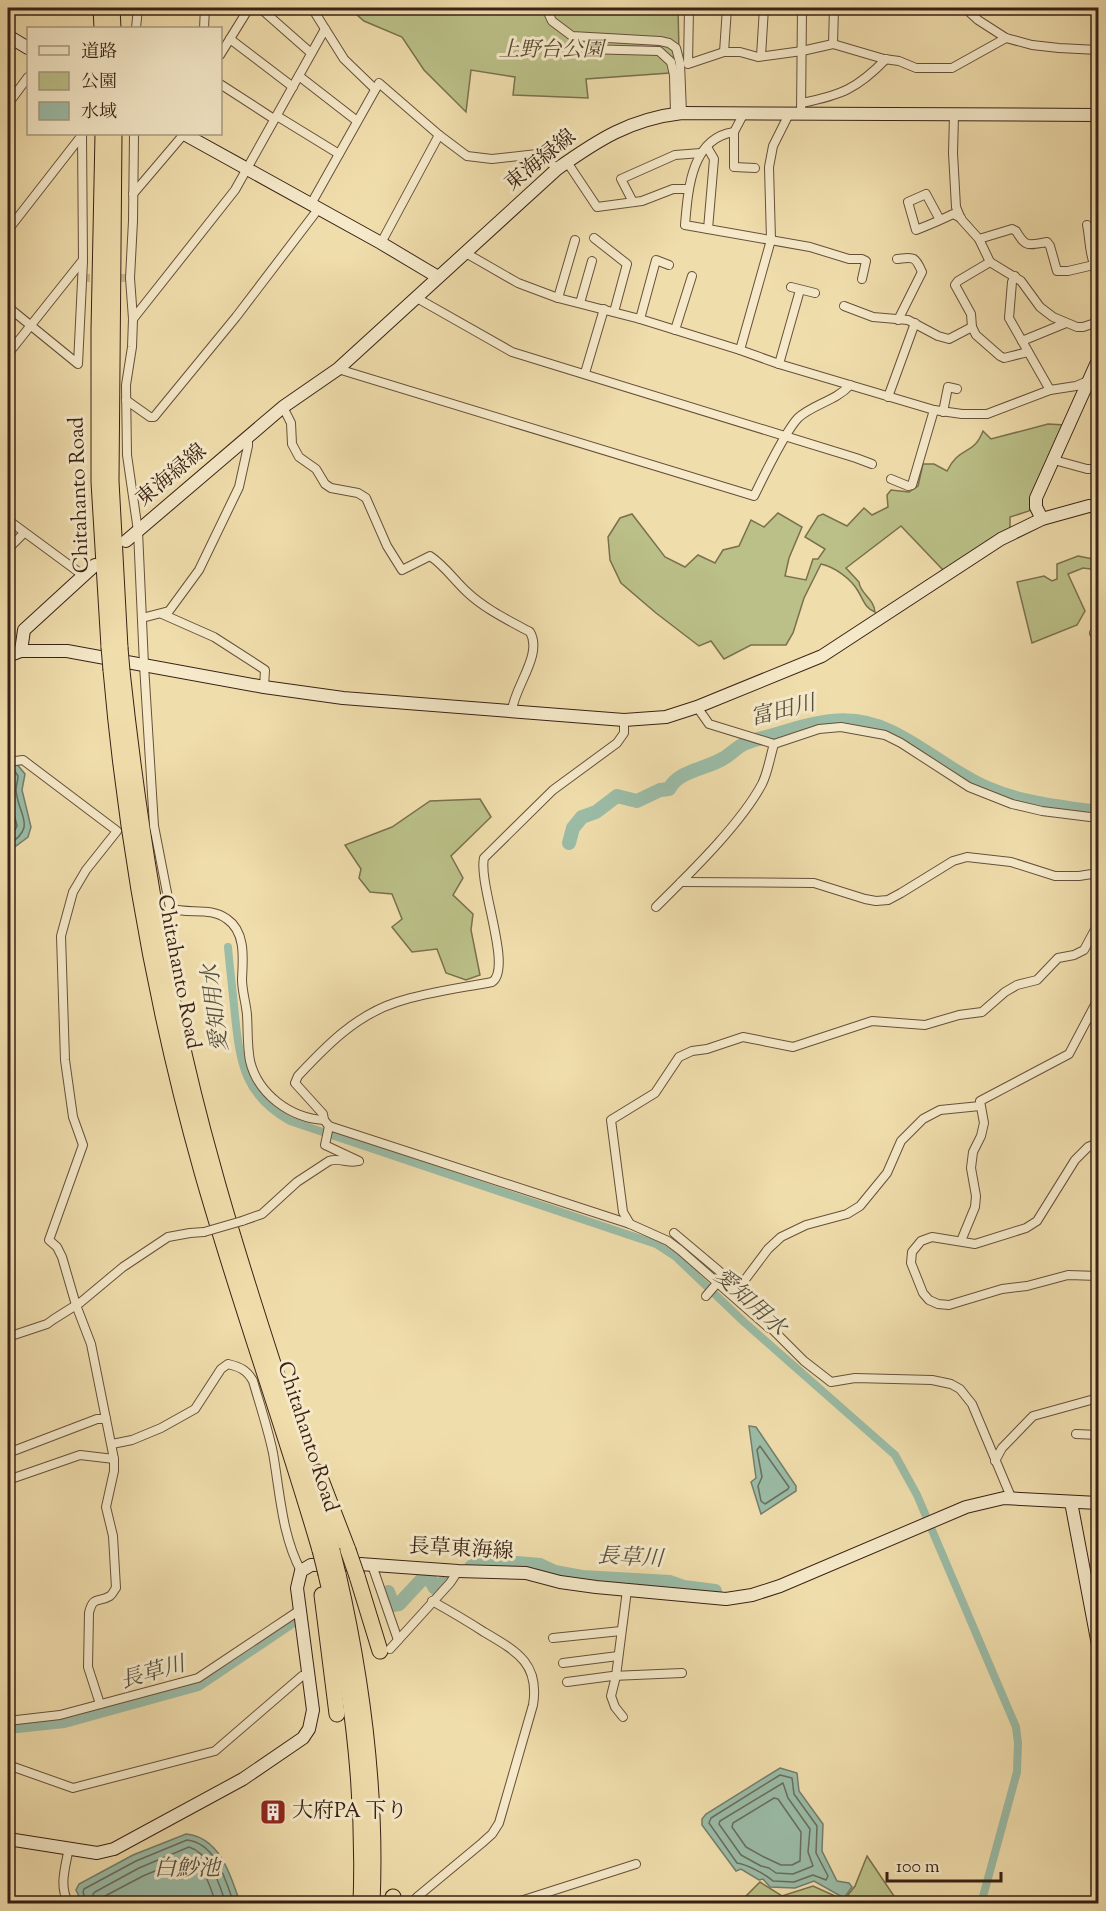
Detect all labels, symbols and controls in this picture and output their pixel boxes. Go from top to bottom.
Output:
legend [27,27,222,135]
park label: 上野台公園 [499,36,606,66]
text: 道路 [81,40,117,66]
text: 公園 [81,70,117,96]
text: 水域 [81,100,117,126]
street label: 東海緑線 [499,123,583,199]
street label: Chitahanto Road [62,416,98,574]
street label: 東海緑線 [130,438,214,514]
water label: 富田川 [747,688,821,736]
street label: Chitahanto Road [148,892,208,1052]
water label: 愛知用水 [196,960,238,1054]
water label: 愛知用水 [706,1262,794,1346]
street label: Chitahanto Road [269,1358,345,1516]
street label: 長草東海線 [408,1532,514,1568]
water label: 長草川 [596,1541,666,1577]
water label: 長草川 [117,1649,191,1698]
building icon: 大府PA 下り [258,1797,288,1827]
place label: 大府PA 下り [292,1797,407,1827]
scale bar [887,1845,1001,1883]
water label: 白魦池 [154,1854,223,1886]
text: 100 m [896,1855,940,1881]

